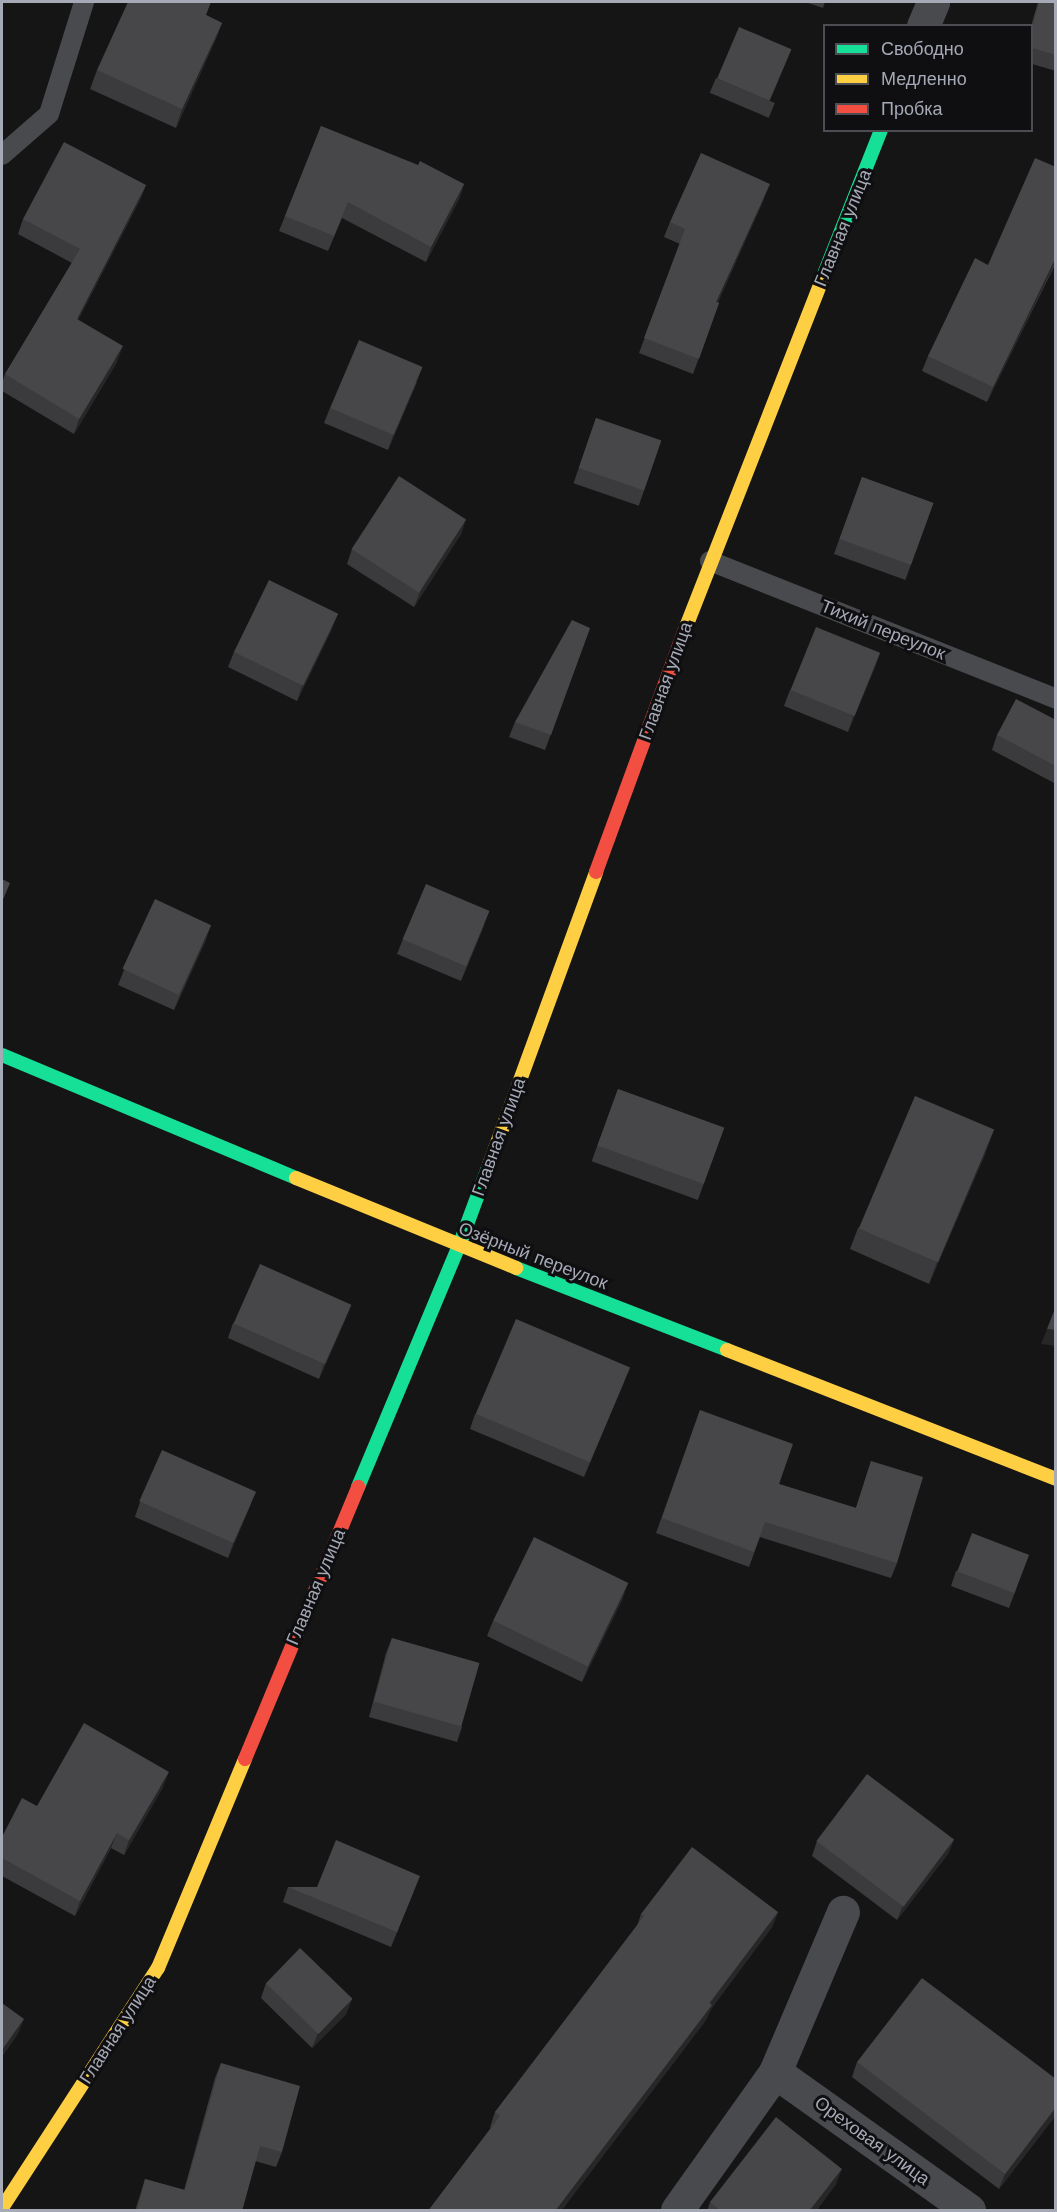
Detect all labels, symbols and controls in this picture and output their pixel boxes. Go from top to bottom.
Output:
legend [823,24,1033,132]
text: Свободно [881,38,964,59]
text: Медленно [881,68,967,89]
text: Пробка [881,98,943,119]
street label: Главная улица [810,166,876,290]
street label: Тихий переулок [818,595,948,665]
street label: Главная улица [635,619,697,743]
street label: Главная улица [468,1075,530,1199]
street label: Озёрный переулок [455,1218,611,1294]
street label: Главная улица [282,1526,350,1648]
street label: Главная улица [75,1972,161,2088]
street label: Ореховая улица [810,2092,934,2190]

